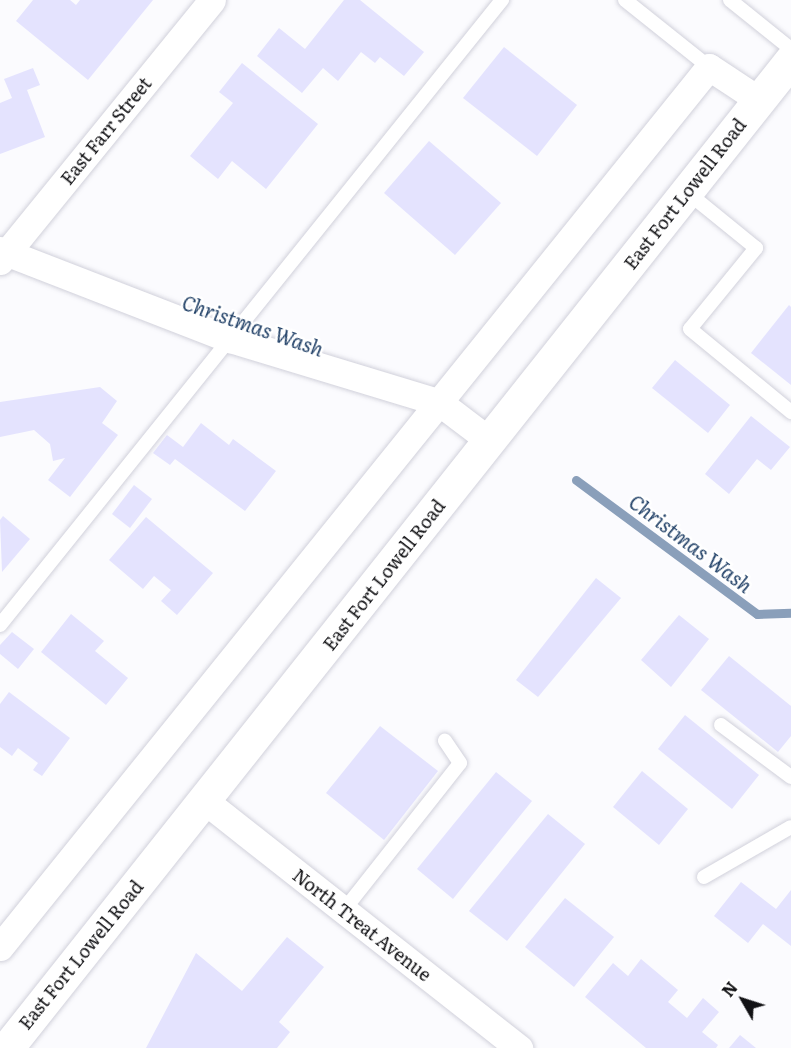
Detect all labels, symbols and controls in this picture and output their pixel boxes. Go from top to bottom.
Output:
street label: East Farr Street [56,73,156,189]
street label: East Fort Lowell Road [619,114,751,274]
water label: Christmas Wash [179,290,327,360]
water label: Christmas Wash [625,489,757,597]
street label: East Fort Lowell Road [318,495,450,655]
street label: North Treat Avenue [289,864,435,986]
street label: East Fort Lowell Road [14,876,148,1034]
north arrow [713,970,773,1030]
text: N [715,976,743,1001]

